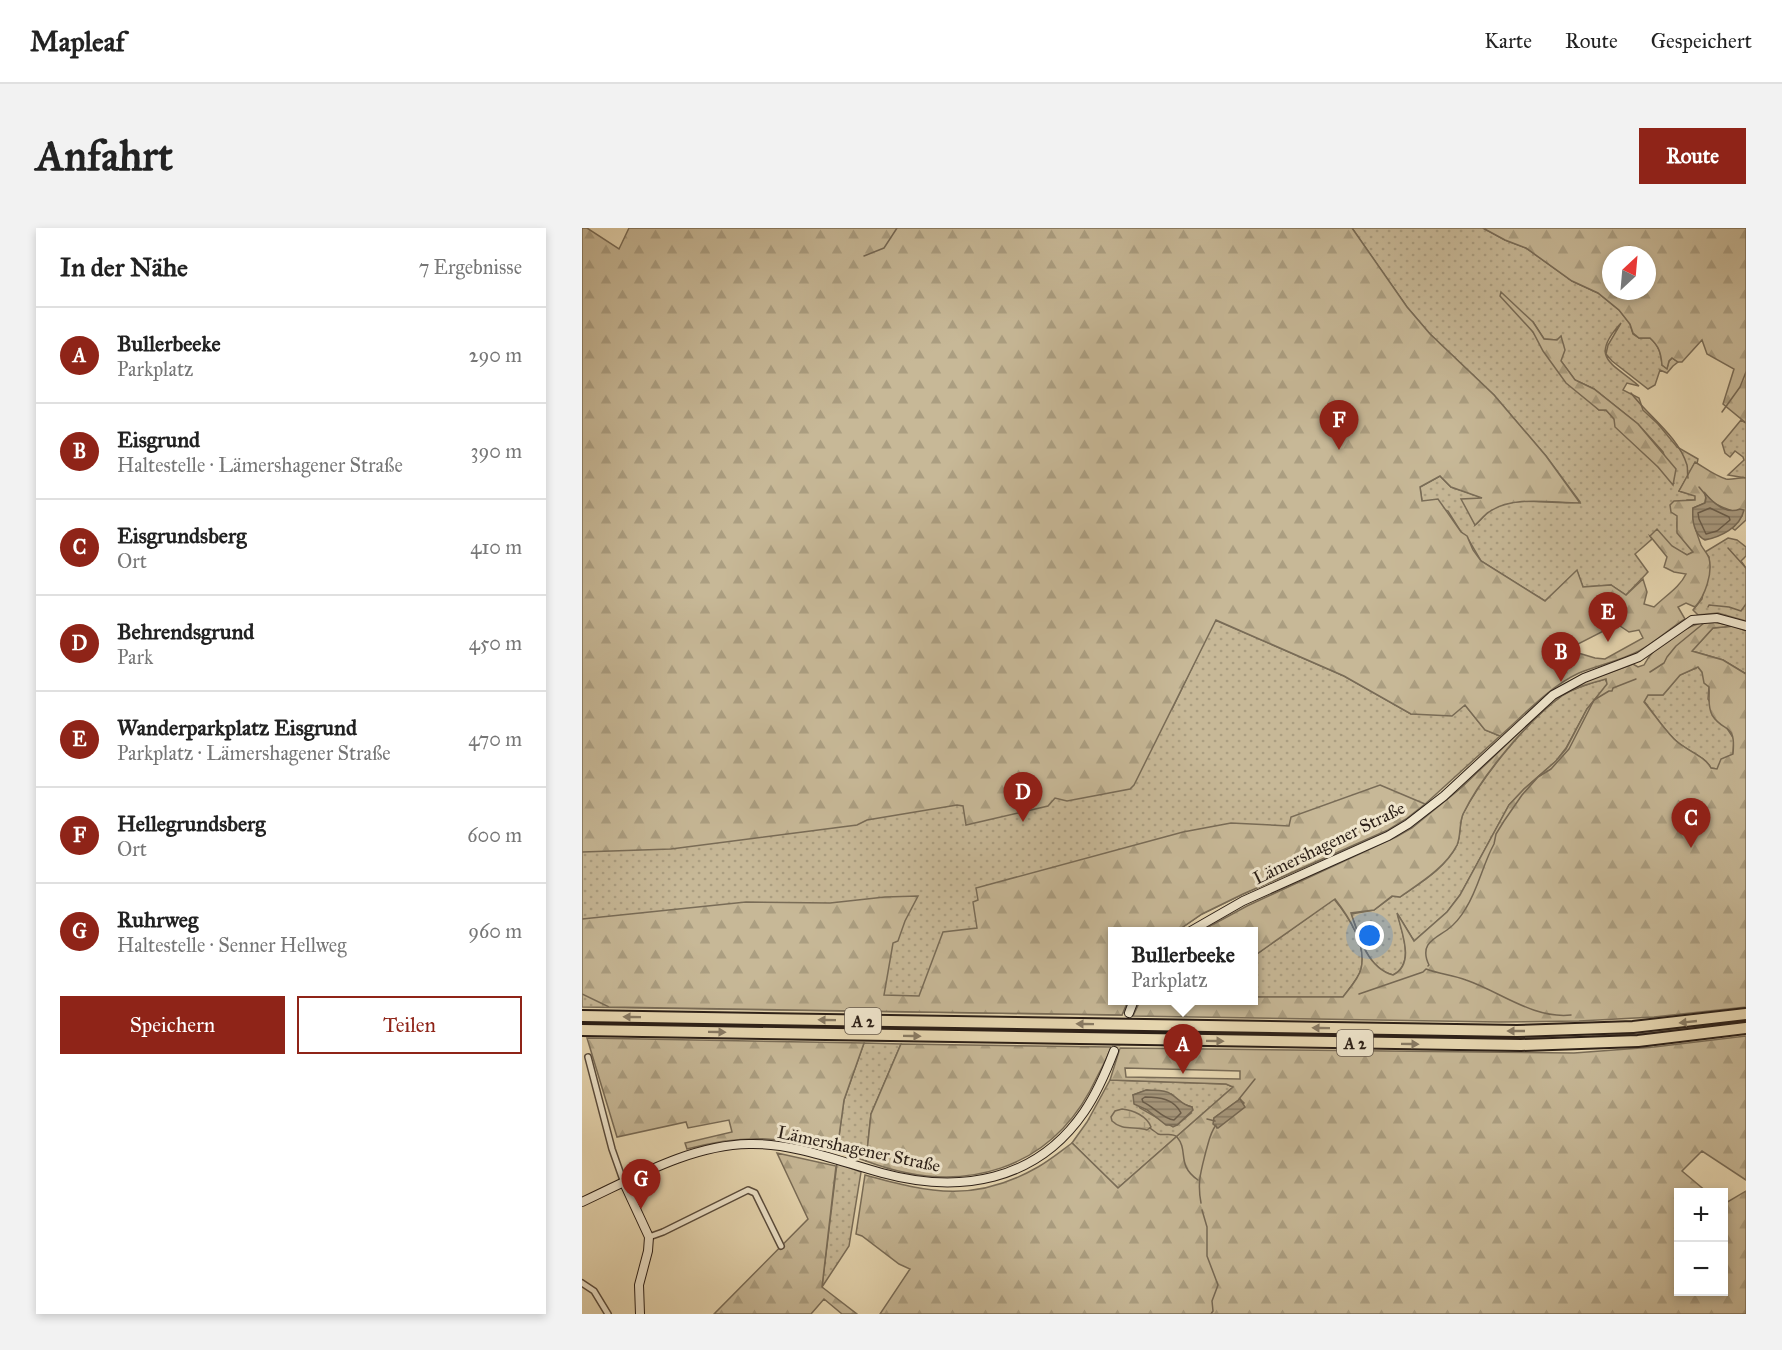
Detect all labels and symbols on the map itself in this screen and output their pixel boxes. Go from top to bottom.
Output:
north arrow [1602,246,1656,300]
pin: F [1320,400,1359,450]
pin: E [1588,592,1628,642]
pin: B [1542,632,1580,682]
pin: D [1004,772,1042,822]
street label: Lämershagener Straße [1250,797,1409,890]
pin: C [1672,798,1710,848]
your location [1355,921,1384,950]
road number: A 2 [845,1008,881,1034]
one-way arrow [623,1012,642,1022]
one-way arrow [818,1015,837,1025]
one-way arrow [1678,1017,1697,1026]
one-way arrow [1076,1019,1095,1029]
pin: A [1164,1024,1202,1074]
one-way arrow [1311,1024,1330,1033]
one-way arrow [1506,1026,1525,1036]
one-way arrow [707,1028,726,1037]
road number: A 2 [1337,1030,1373,1056]
one-way arrow [902,1031,921,1041]
one-way arrow [1206,1036,1225,1045]
one-way arrow [1401,1039,1420,1049]
street label: Lämershagener Straße [775,1121,942,1178]
pin: G [622,1160,660,1209]

